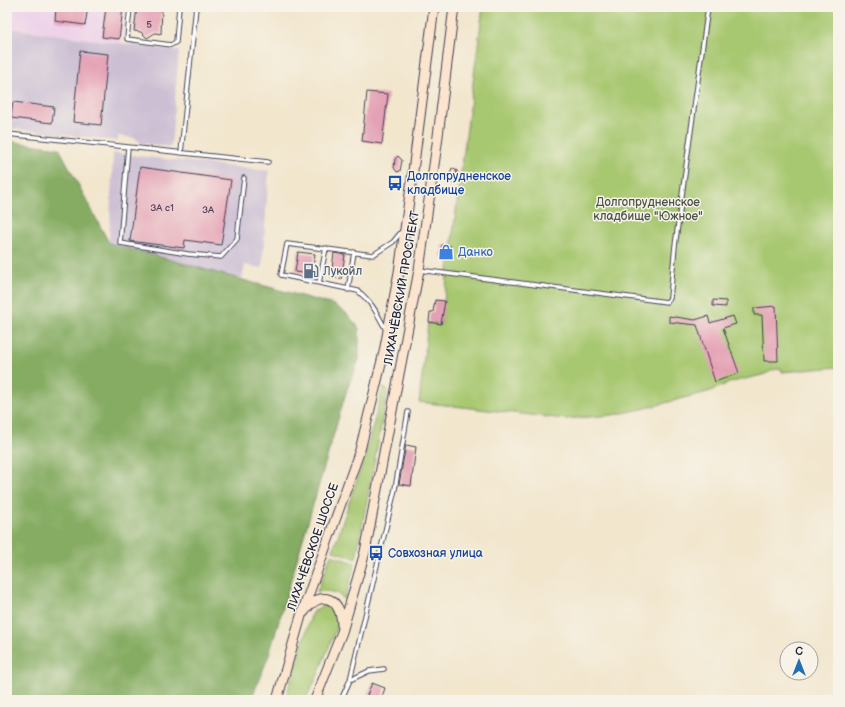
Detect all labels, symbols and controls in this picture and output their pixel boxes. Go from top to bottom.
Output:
house number: 5 [146,19,152,31]
place label: Долгопрудненское кладбище [407,169,511,198]
bus stop icon: Долгопрудненское кладбище [386,174,404,192]
park label: Долгопрудненское кладбище "Южное" [593,195,703,224]
house number: 3А с1 [150,202,174,214]
house number: 3А [202,204,215,216]
street label: ЛИХАЧЁВСКИЙ ПРОСПЕКТ [380,209,423,367]
shop icon: Данко [437,243,455,261]
place label: Данко [458,245,493,260]
fuel station icon: Лукойл [302,262,320,280]
place label: Лукойл [322,264,362,279]
street label: ЛИХАЧЁВСКОЕ ШОССЕ [283,481,342,614]
bus stop icon: Совхозная улица [367,544,385,562]
place label: Совхозная улица [388,546,483,561]
north arrow [779,641,819,681]
text: С [795,645,803,658]

